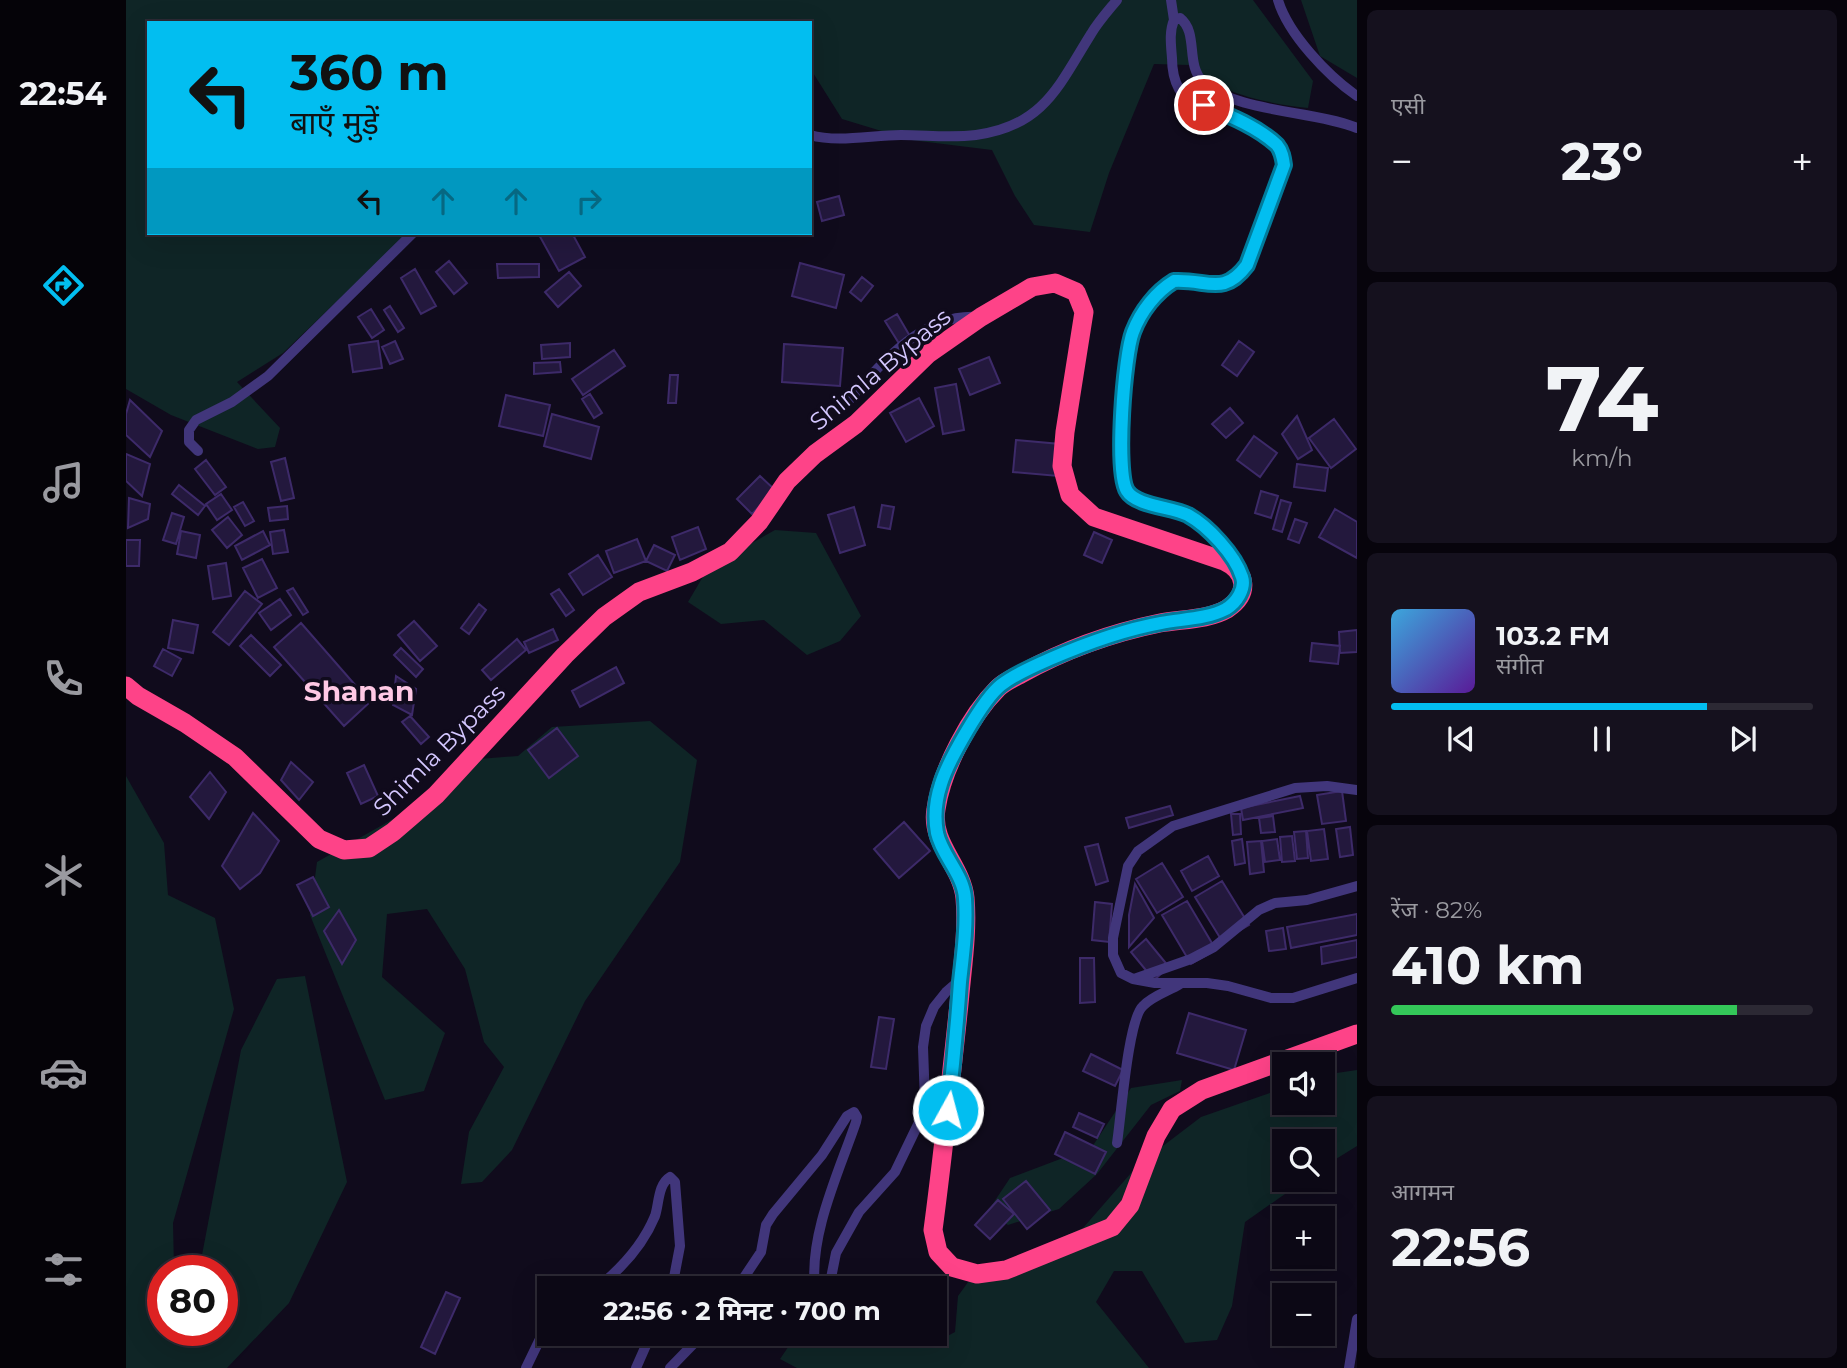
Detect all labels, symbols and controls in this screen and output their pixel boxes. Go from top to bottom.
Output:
text: 360 m [290,43,449,102]
icon: left [175,49,266,140]
text: 22:54 [19,74,107,113]
pin [1174,75,1234,135]
icon: arrive [1185,86,1223,124]
text: एसी [1391,92,1425,120]
text: बाएँ मुड़ें [290,103,379,142]
text: 23° [1561,130,1643,193]
text: − [1391,138,1413,185]
text: + [1791,138,1813,185]
icon: left [351,182,389,220]
icon: ahead [424,182,462,220]
icon: ahead [497,182,535,220]
icon: right [570,182,608,220]
icon: directions [39,261,88,310]
street label: Shimla Bypass [804,302,956,436]
text: 74 [1545,343,1659,454]
text: km/h [1571,444,1633,472]
icon: music [39,458,88,507]
text: 103.2 FM [1496,620,1610,652]
text: संगीत [1496,652,1544,680]
icon: phone [39,654,88,703]
district label: Shanan [304,674,414,708]
street label: Shimla Bypass [367,678,511,822]
icon: previous [1442,720,1480,758]
icon: pause [1583,720,1621,758]
icon: next [1724,720,1762,758]
icon: climate [39,851,88,900]
text: रेंज · 82% [1391,896,1482,924]
text: 410 km [1391,934,1584,997]
icon: car [39,1048,88,1097]
map controls [1272,1052,1335,1346]
button: sound [1272,1052,1335,1115]
position arrow [911,1073,985,1147]
button: search [1272,1129,1335,1192]
text: आगमन [1391,1178,1454,1206]
button: + [1272,1206,1335,1269]
text: 22:56 [1391,1216,1530,1279]
icon: filters [39,1245,88,1294]
speed limit sign: 80 [147,1255,238,1346]
button: − [1272,1283,1335,1346]
text: 22:56 · 2 मिनट · 700 m [603,1295,881,1327]

